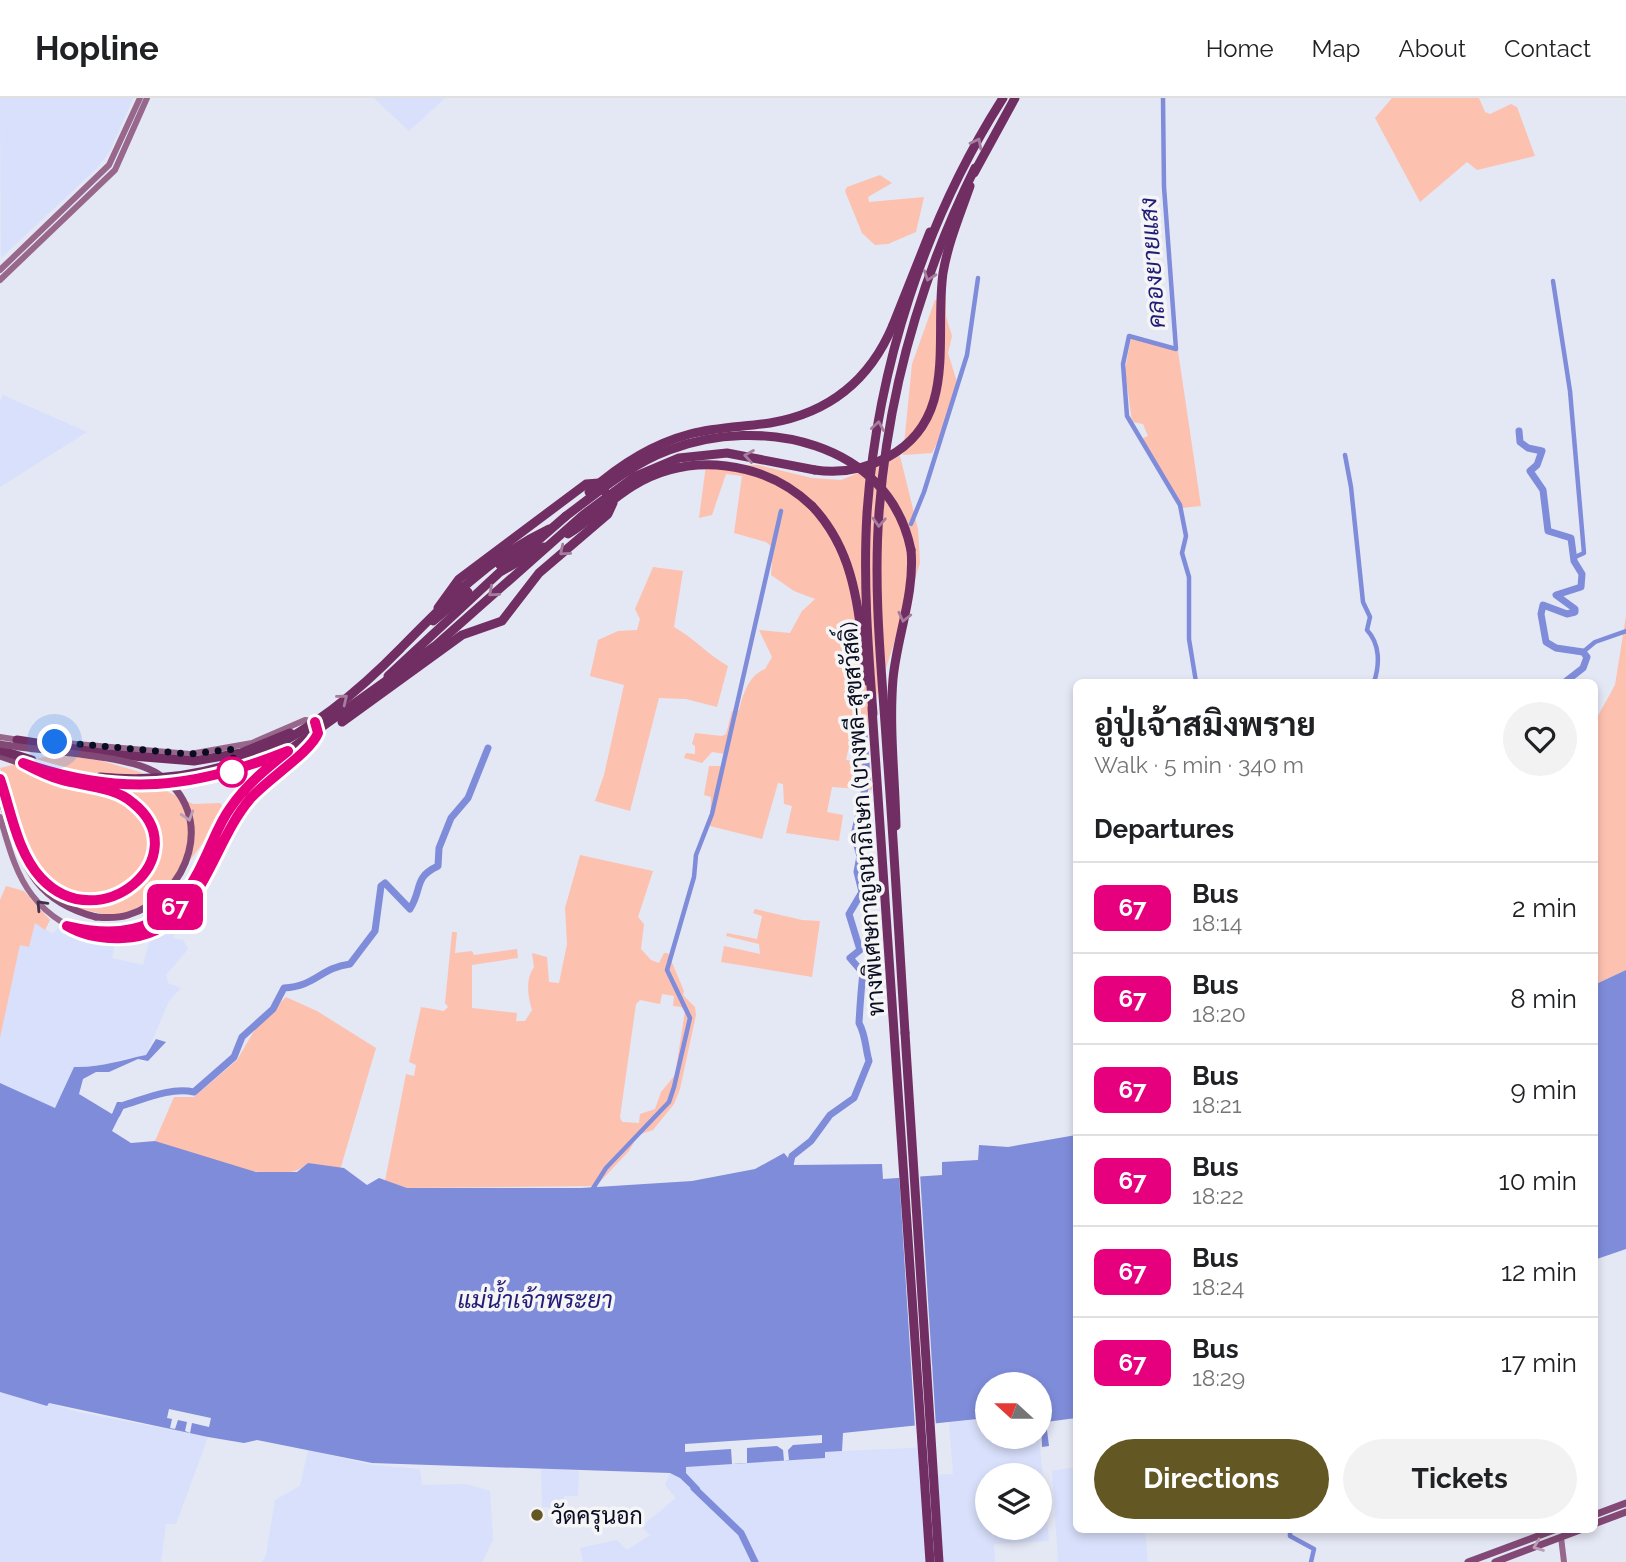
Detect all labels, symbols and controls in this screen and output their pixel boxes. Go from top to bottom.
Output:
text: Hopline [35,29,159,68]
text: Home [1206,34,1274,63]
text: Map [1312,34,1360,63]
text: About [1398,34,1466,63]
text: Contact [1504,34,1591,63]
one-way arrow [969,138,982,151]
water label: คลองยายแสง [1133,196,1171,329]
one-way arrow [923,269,937,281]
one-way arrow [870,420,885,432]
one-way arrow [743,449,755,464]
one-way arrow [872,516,887,527]
one-way arrow [559,543,572,555]
one-way arrow [489,584,502,596]
one-way arrow [897,611,912,623]
street label: ทางพิเศษกาญจนาภิเษก (บางพลี-สุขสวัสดิ์) [827,621,892,1018]
one-way arrow [335,695,348,707]
button: heart [1503,702,1577,776]
text: อู่ปู่เจ้าสมิงพราย [1094,705,1316,744]
your location [37,724,72,759]
text: Walk · 5 min · 340 m [1094,751,1304,778]
unlabelled marker [217,757,247,787]
one-way arrow [180,810,195,822]
text: Departures [1094,814,1234,844]
text: Bus [1192,879,1239,909]
line badge: 67 [144,884,206,930]
text: 67 [161,892,189,921]
text: 67 [1118,893,1147,922]
text: 2 min [1512,893,1577,923]
one-way arrow [37,900,50,913]
text: 18:14 [1192,909,1242,936]
text: Bus [1192,970,1239,1000]
text: 67 [1118,984,1147,1013]
text: 8 min [1510,984,1577,1014]
text: 18:20 [1192,1000,1246,1027]
text: Bus [1192,1061,1239,1091]
text: 67 [1118,1075,1147,1104]
text: 9 min [1510,1075,1577,1105]
text: 18:21 [1192,1091,1242,1118]
text: Bus [1192,1152,1239,1182]
text: 67 [1118,1166,1147,1195]
text: 10 min [1499,1166,1577,1196]
text: 18:22 [1192,1182,1244,1209]
text: Bus [1192,1243,1239,1273]
text: 67 [1118,1257,1147,1286]
text: 12 min [1501,1257,1577,1287]
text: 18:24 [1192,1273,1244,1300]
water label: แม่น้ำเจ้าพระยา [457,1280,613,1314]
text: Bus [1192,1334,1239,1364]
text: 67 [1118,1348,1147,1377]
text: 17 min [1501,1348,1577,1378]
text: 18:29 [1192,1364,1245,1391]
north arrow [975,1372,1052,1449]
map controls [975,1372,1052,1540]
button: Directions [1094,1439,1329,1519]
button: Tickets [1343,1439,1577,1519]
button: layers [975,1463,1052,1540]
place label: วัดครุนอก [551,1502,643,1532]
marker: วัดครุนอก [529,1507,545,1523]
one-way arrow [1532,1537,1544,1551]

